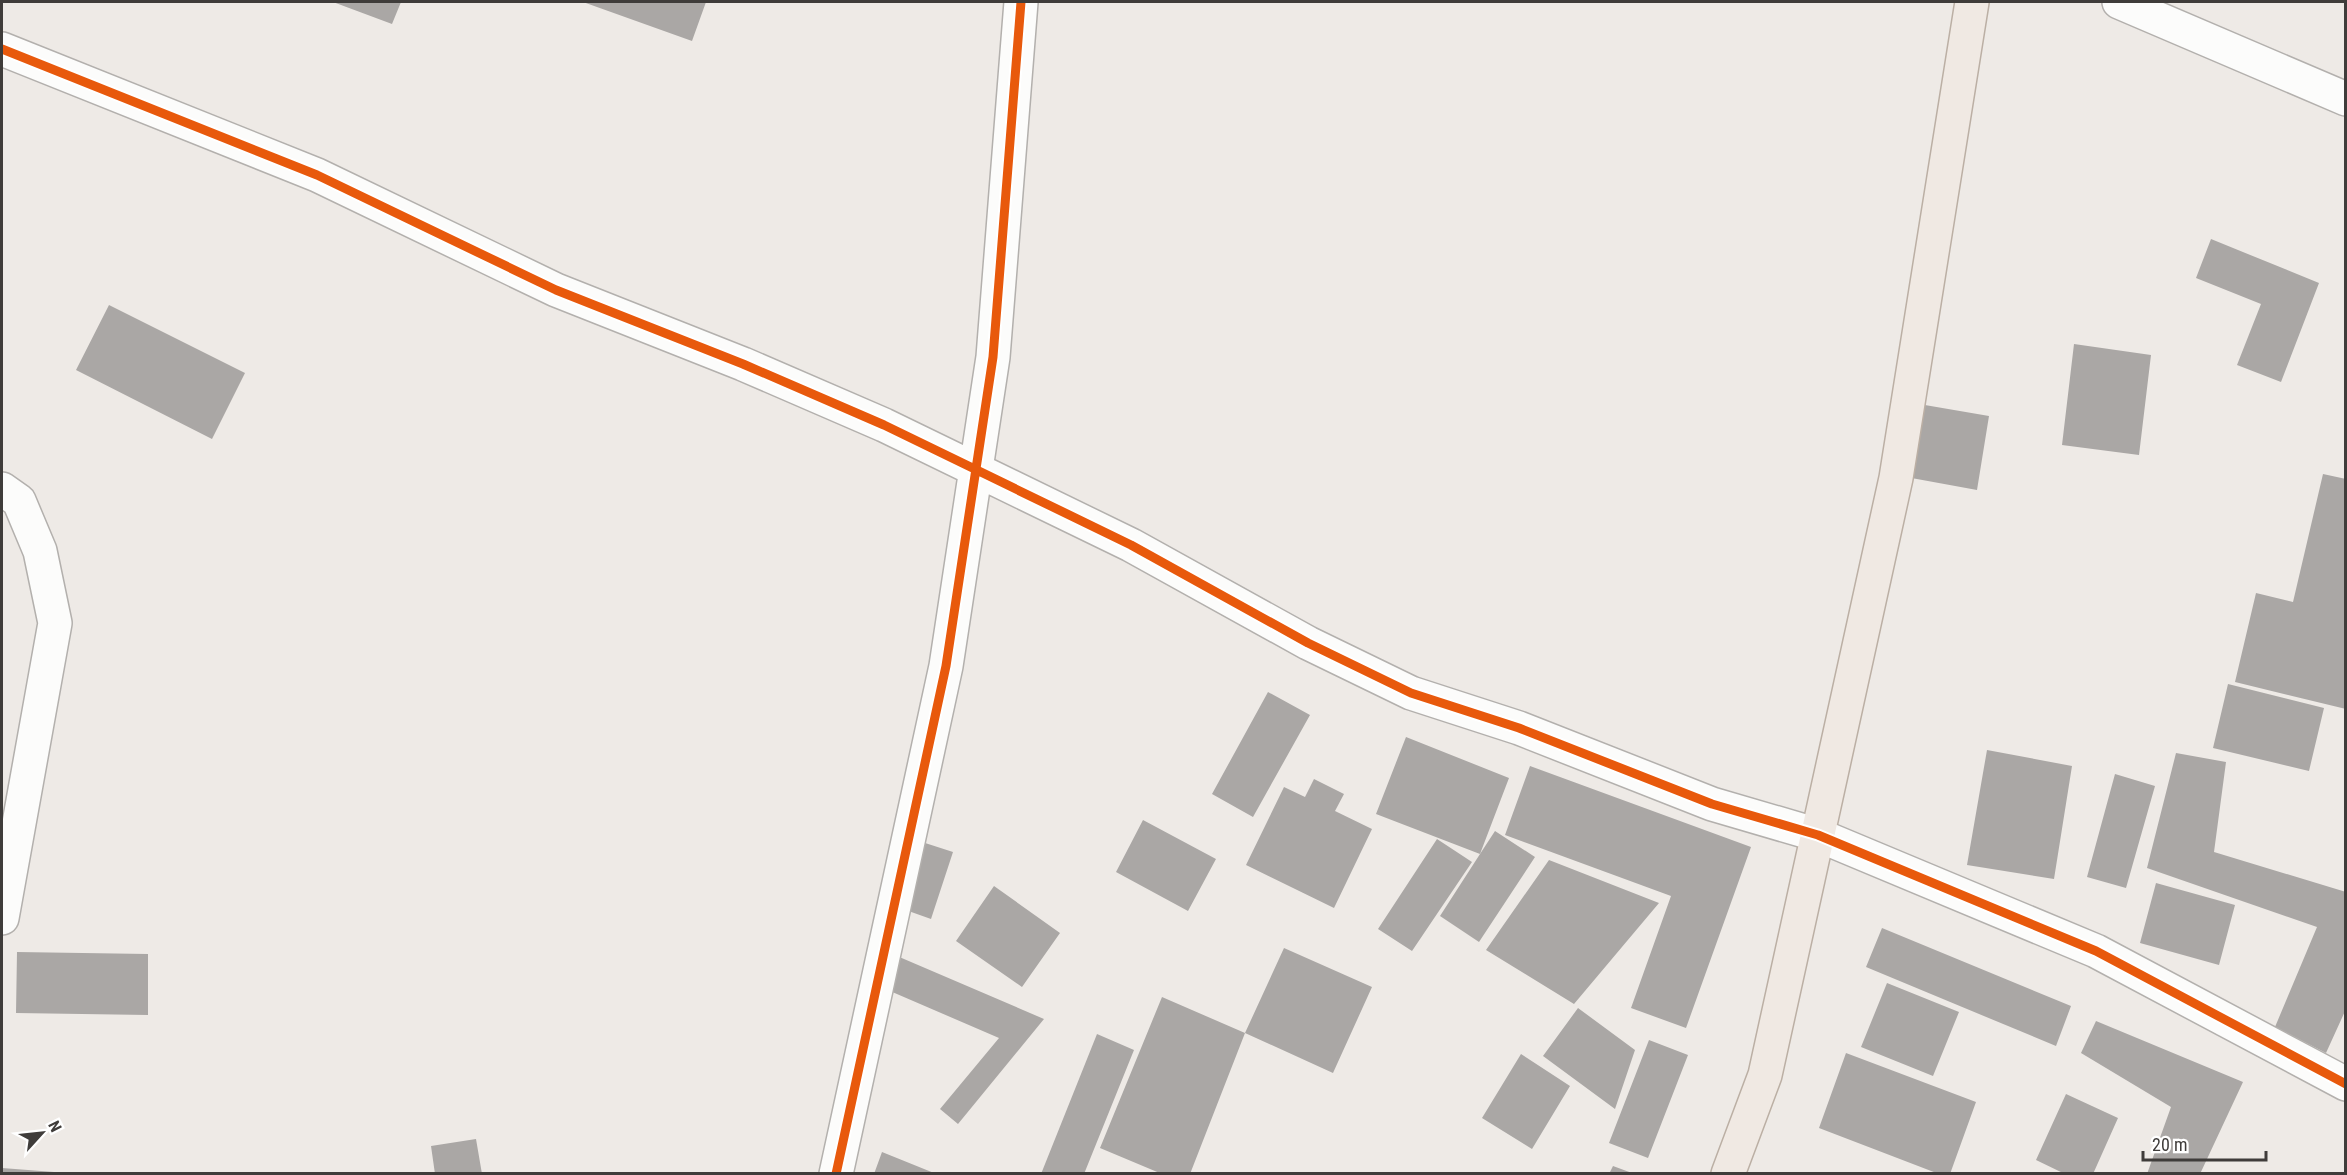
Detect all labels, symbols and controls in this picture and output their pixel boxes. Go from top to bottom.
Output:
north arrow [12,1103,72,1163]
text: N [44,1118,66,1135]
scale bar [2143,1124,2266,1162]
text: 20 m [2152,1134,2187,1155]

